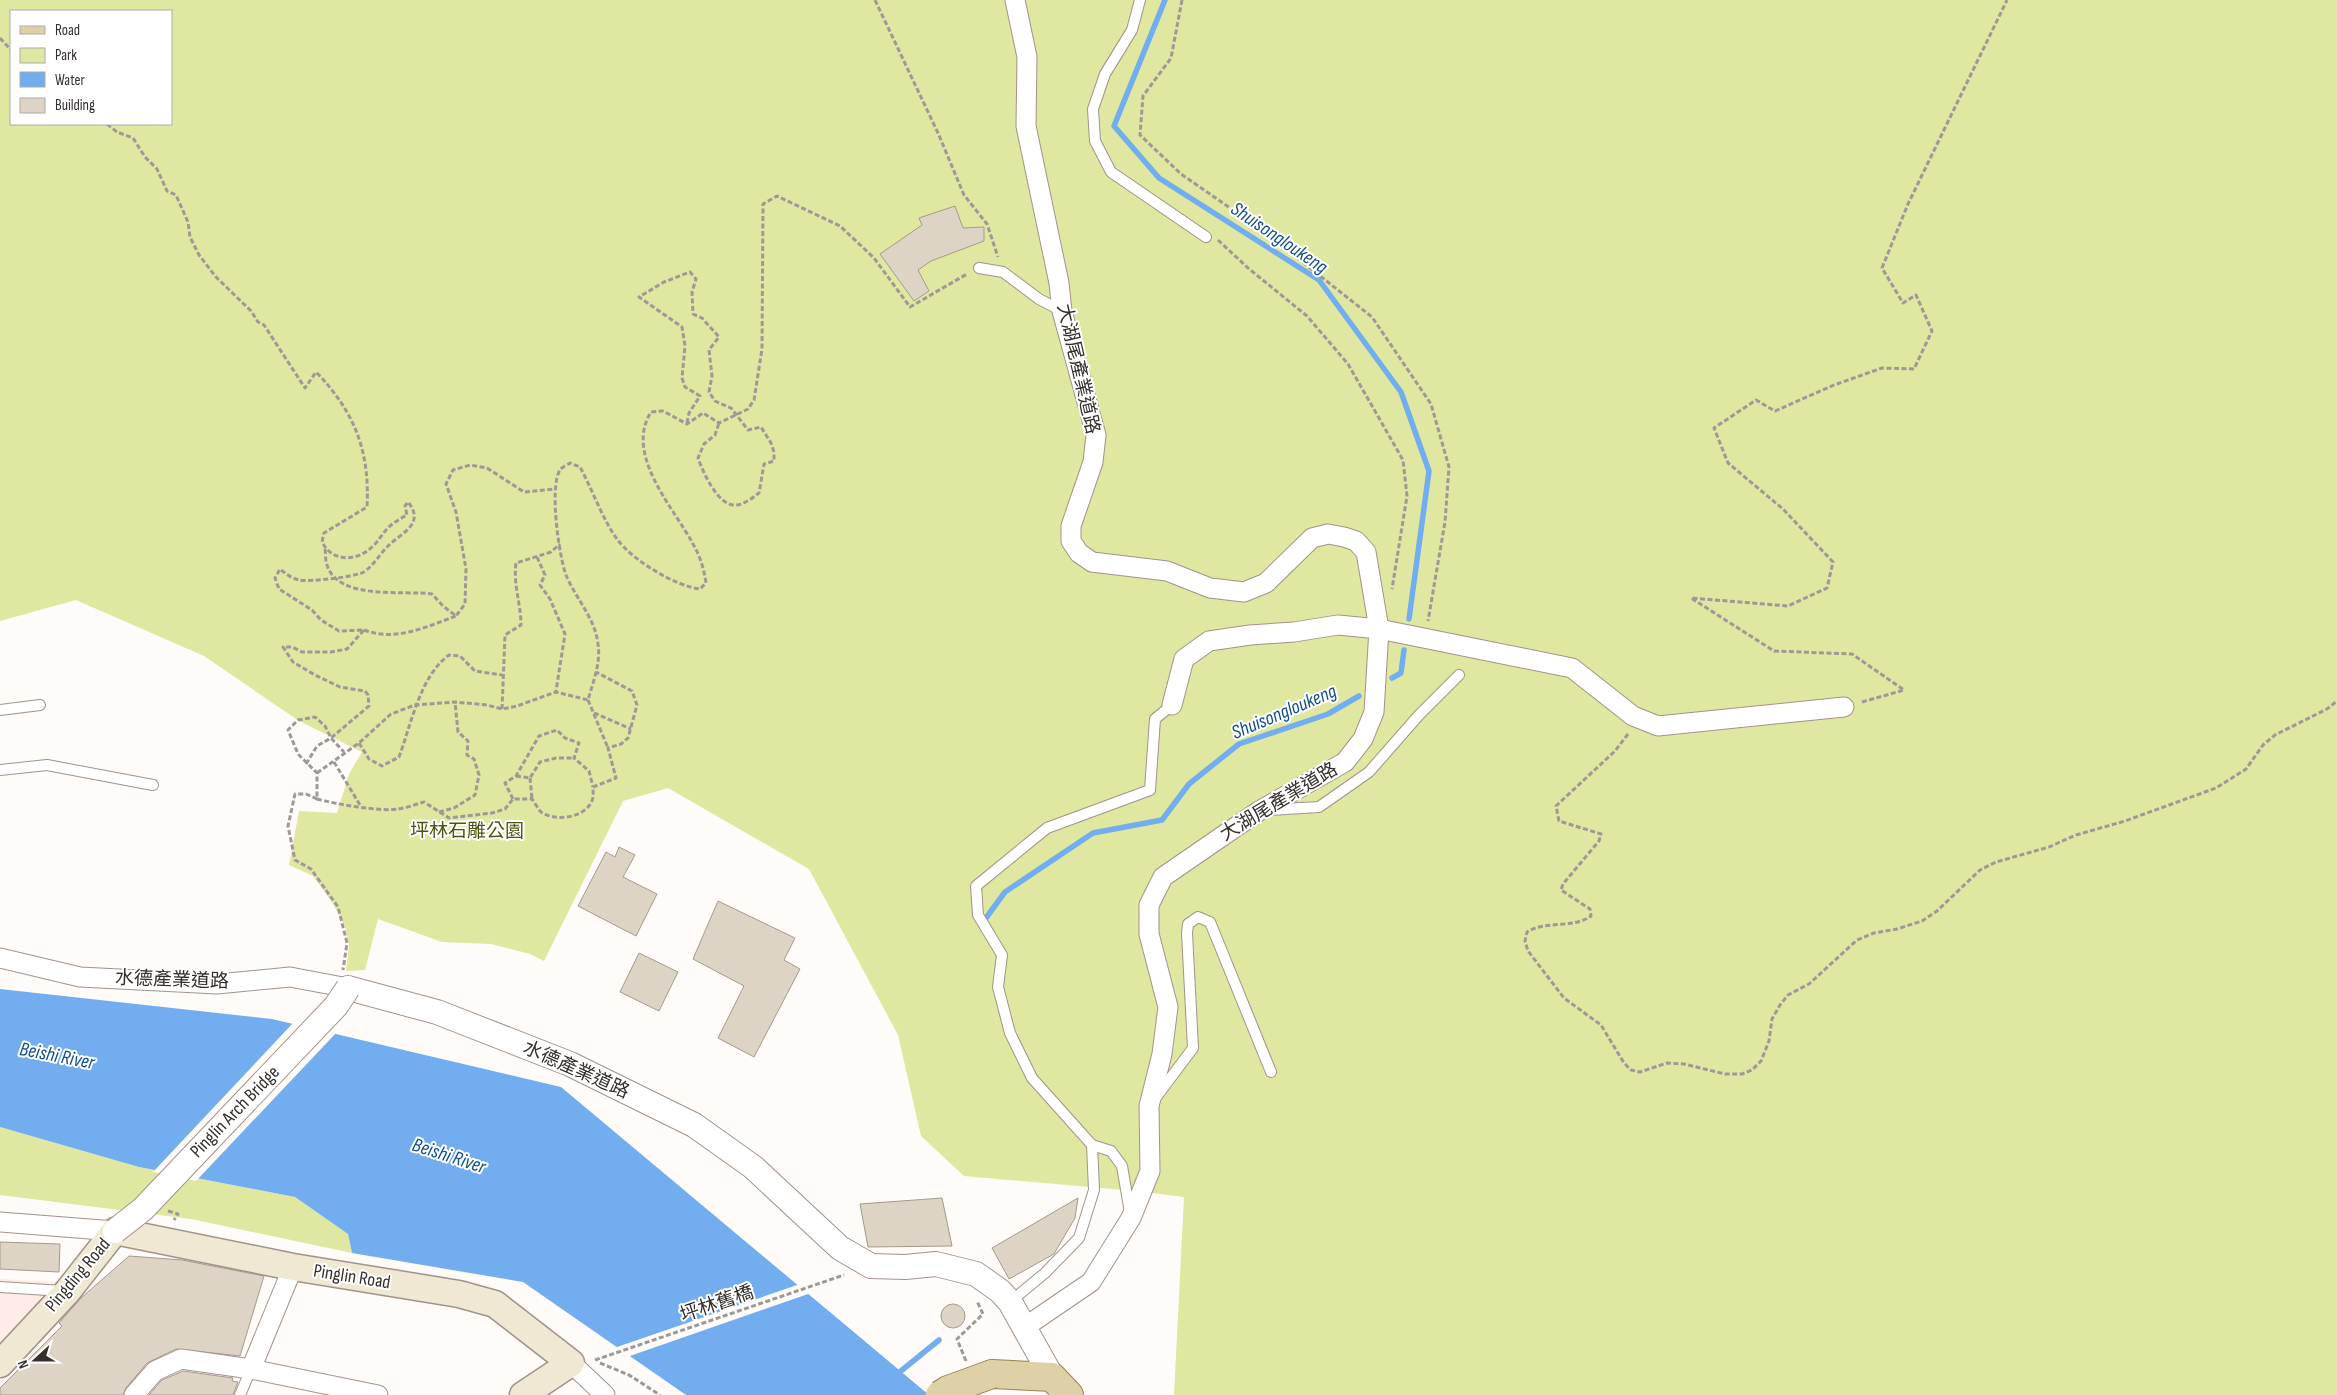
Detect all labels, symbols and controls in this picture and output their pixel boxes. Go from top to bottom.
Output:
legend [10,10,172,125]
text: Road [55,21,80,40]
text: Park [55,46,77,65]
text: Water [55,71,86,90]
text: Building [55,96,95,115]
water label: Shuisongloukeng [1226,197,1332,279]
street label: 大湖尾產業道路 [1052,302,1104,436]
water label: Shuisongloukeng [1228,679,1340,745]
street label: 大湖尾產業道路 [1216,758,1342,846]
park label: 坪林石雕公園 [410,820,524,843]
street label: 水德產業道路 [115,967,229,993]
street label: 水德產業道路 [519,1036,633,1104]
water label: Beishi River [17,1037,98,1075]
street label: Pinglin Arch Bridge [185,1061,285,1163]
water label: Beishi River [409,1133,490,1180]
street label: Pingding Road [41,1234,115,1316]
street label: Pinglin Road [312,1260,392,1294]
street label: 坪林舊橋 [677,1281,757,1327]
north arrow [10,1335,60,1385]
text: N [14,1358,33,1371]

